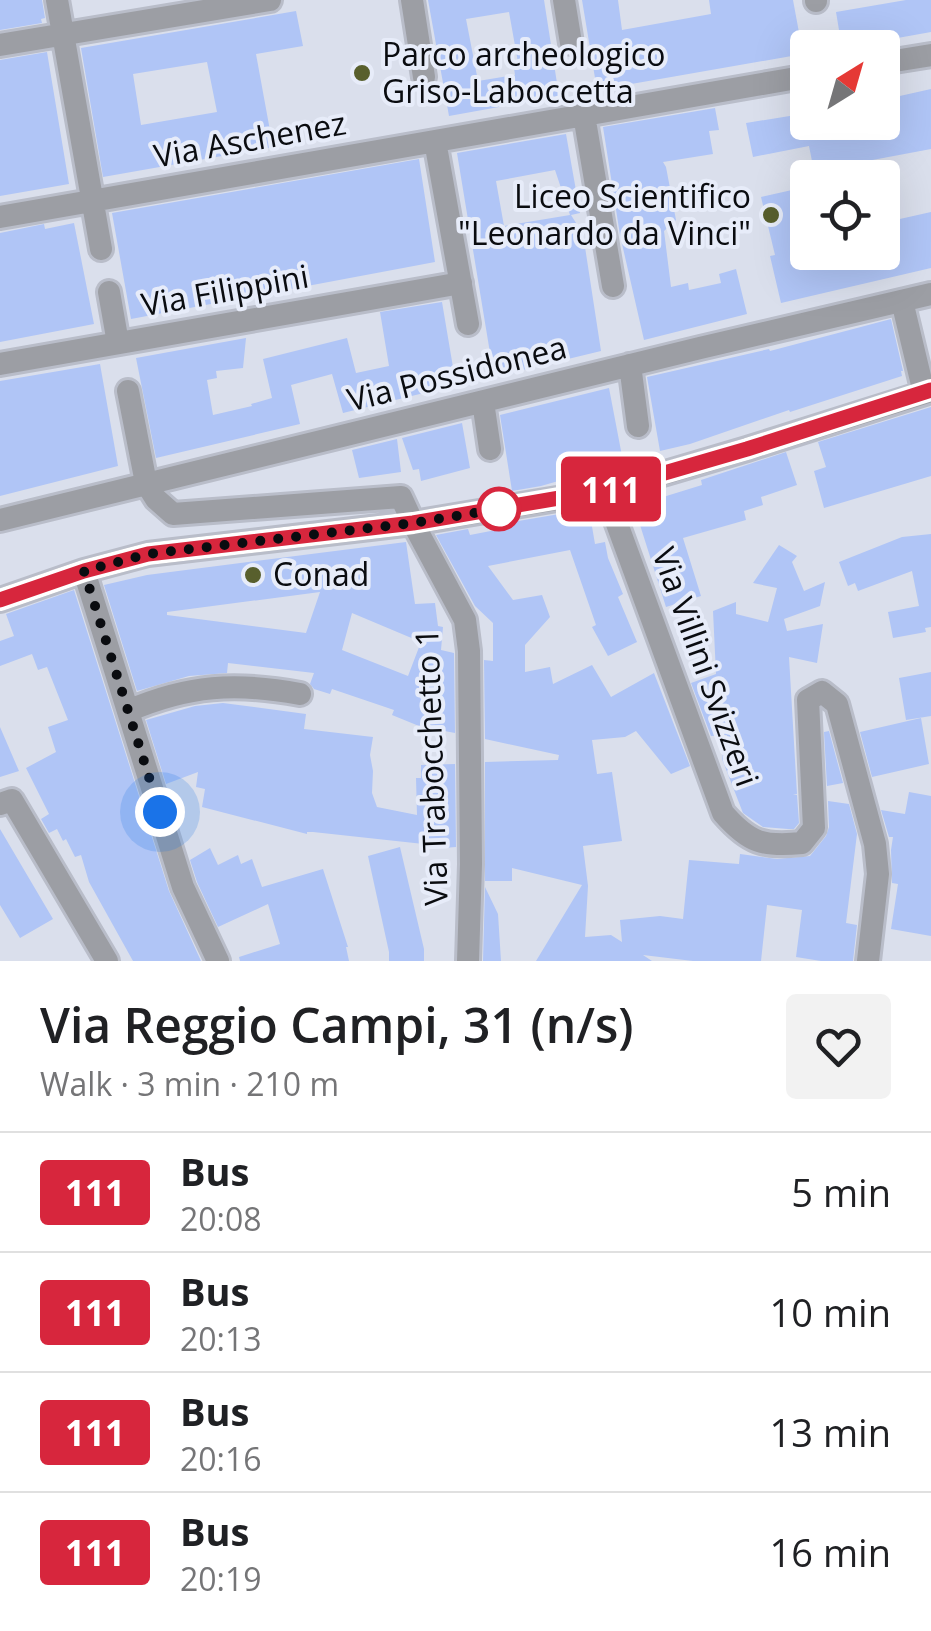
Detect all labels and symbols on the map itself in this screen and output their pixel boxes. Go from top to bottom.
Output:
north arrow [790,30,900,140]
place label: Parco archeologico Griso-Laboccetta [382,32,665,112]
marker: Parco archeologico Griso-Laboccetta [351,62,373,84]
street label: Via Aschenez [150,100,349,177]
place label: Liceo Scientifico "Leonardo da Vinci" [458,174,751,254]
marker: Liceo Scientifico "Leonardo da Vinci" [760,204,782,226]
street label: Via Filippini [138,254,312,325]
street label: Via Possidonea [343,325,571,421]
line badge: 111 [554,456,668,522]
unlabelled marker [478,488,520,530]
street label: Via Villini Svizzeri [643,541,770,792]
place label: Conad [273,552,369,595]
marker: Conad [242,564,264,586]
street label: Via Trabocchetto 1 [404,628,457,906]
your location [135,787,185,837]

